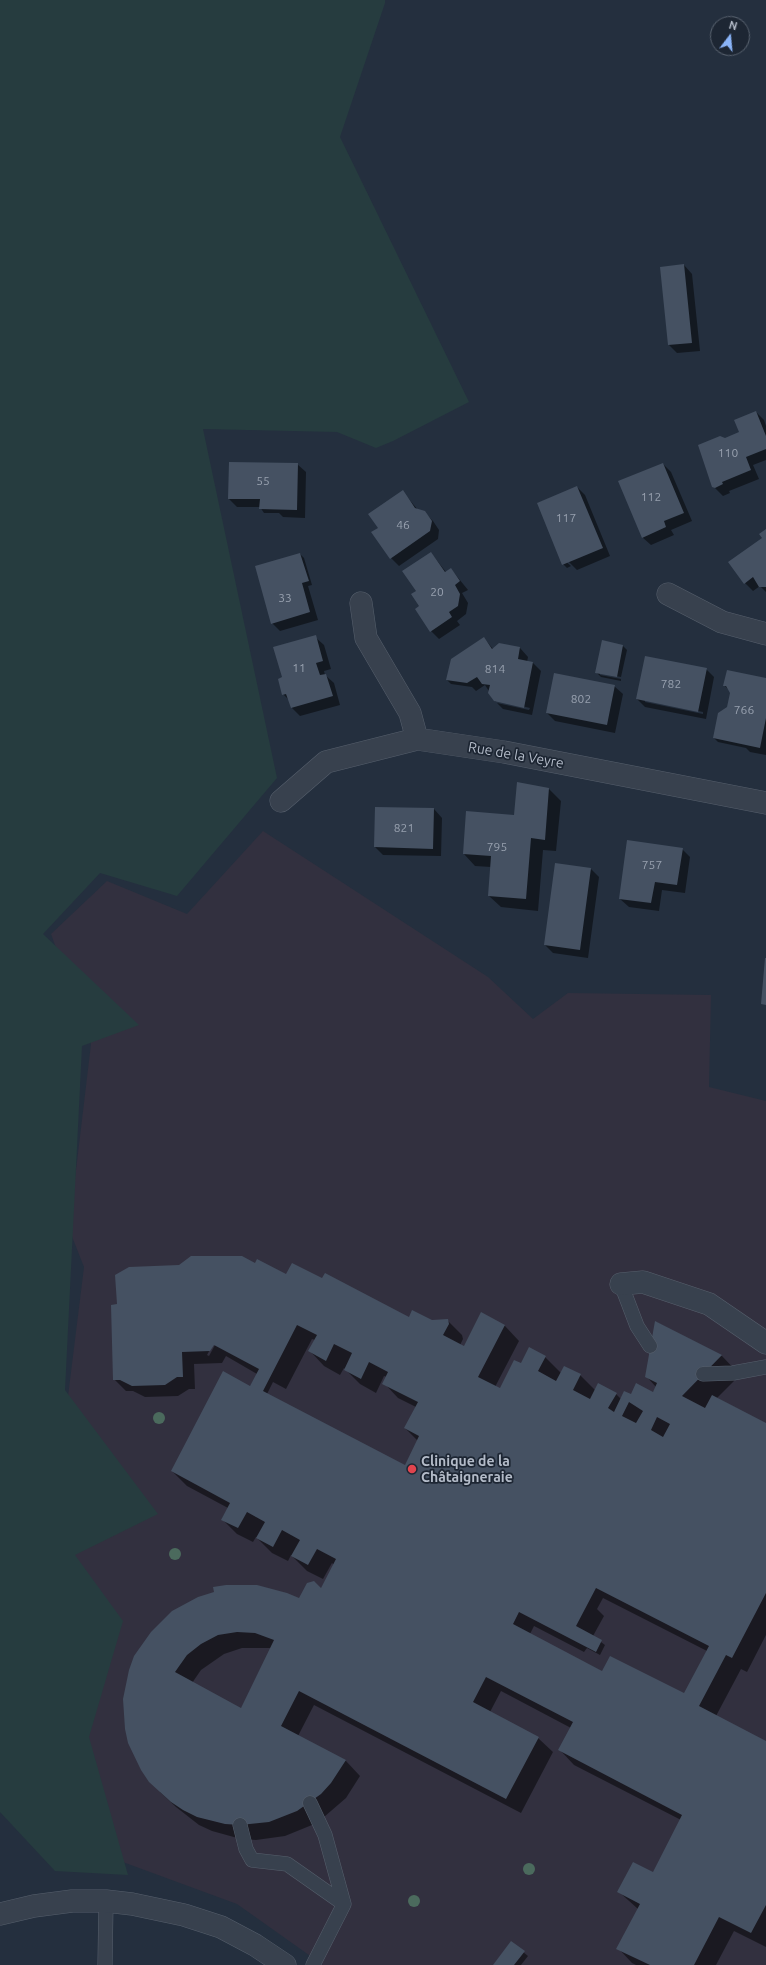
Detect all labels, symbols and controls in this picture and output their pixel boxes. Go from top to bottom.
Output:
north arrow [710,16,750,56]
text: N [727,19,739,32]
house number: 110 [718,446,738,460]
house number: 55 [256,474,270,488]
house number: 112 [641,490,661,504]
house number: 117 [556,511,576,525]
house number: 46 [396,518,410,532]
house number: 20 [430,585,444,599]
house number: 33 [278,591,292,605]
house number: 11 [292,661,306,675]
house number: 814 [485,662,505,676]
house number: 782 [661,677,681,691]
house number: 802 [571,692,591,706]
house number: 766 [734,703,754,717]
street label: Rue de la Veyre [467,738,565,772]
house number: 821 [394,821,414,835]
house number: 795 [487,840,507,854]
house number: 757 [642,858,662,872]
place label: Clinique de la Châtaigneraie [421,1453,513,1486]
marker: Clinique de la Châtaigneraie [406,1463,418,1475]

